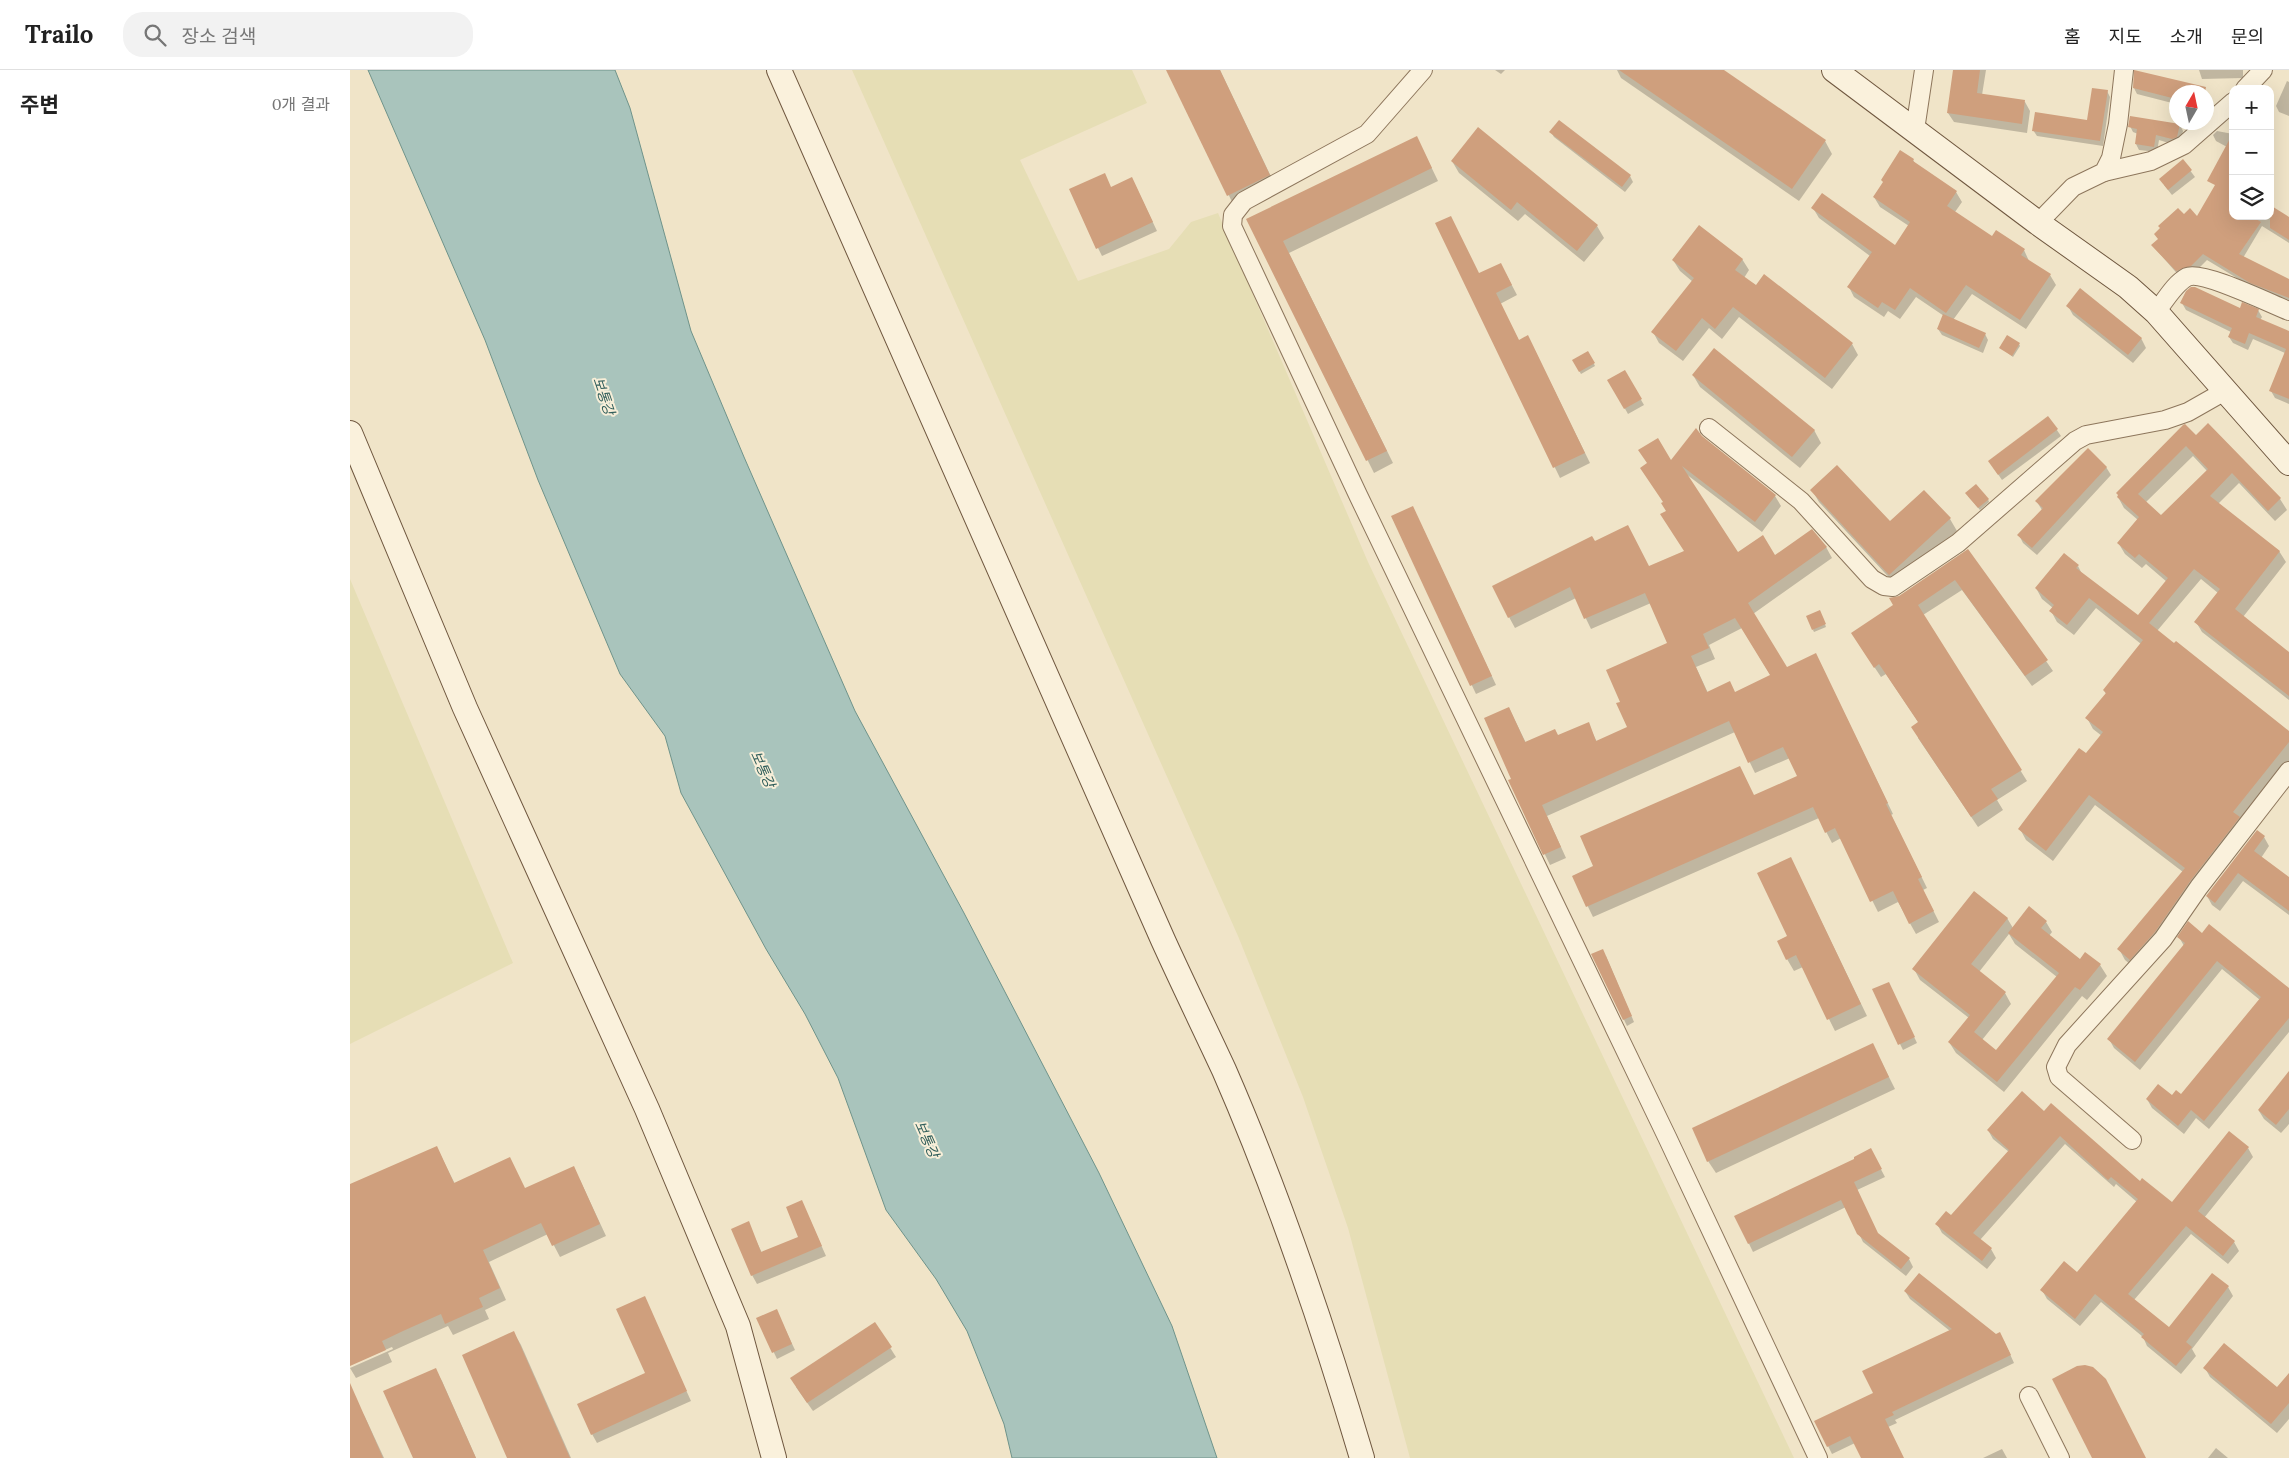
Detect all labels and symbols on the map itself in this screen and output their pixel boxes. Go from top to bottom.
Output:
north arrow [2169,85,2214,130]
water label: 보통강 [589,375,619,419]
water label: 보통강 [747,748,780,792]
water label: 보통강 [911,1118,944,1162]

